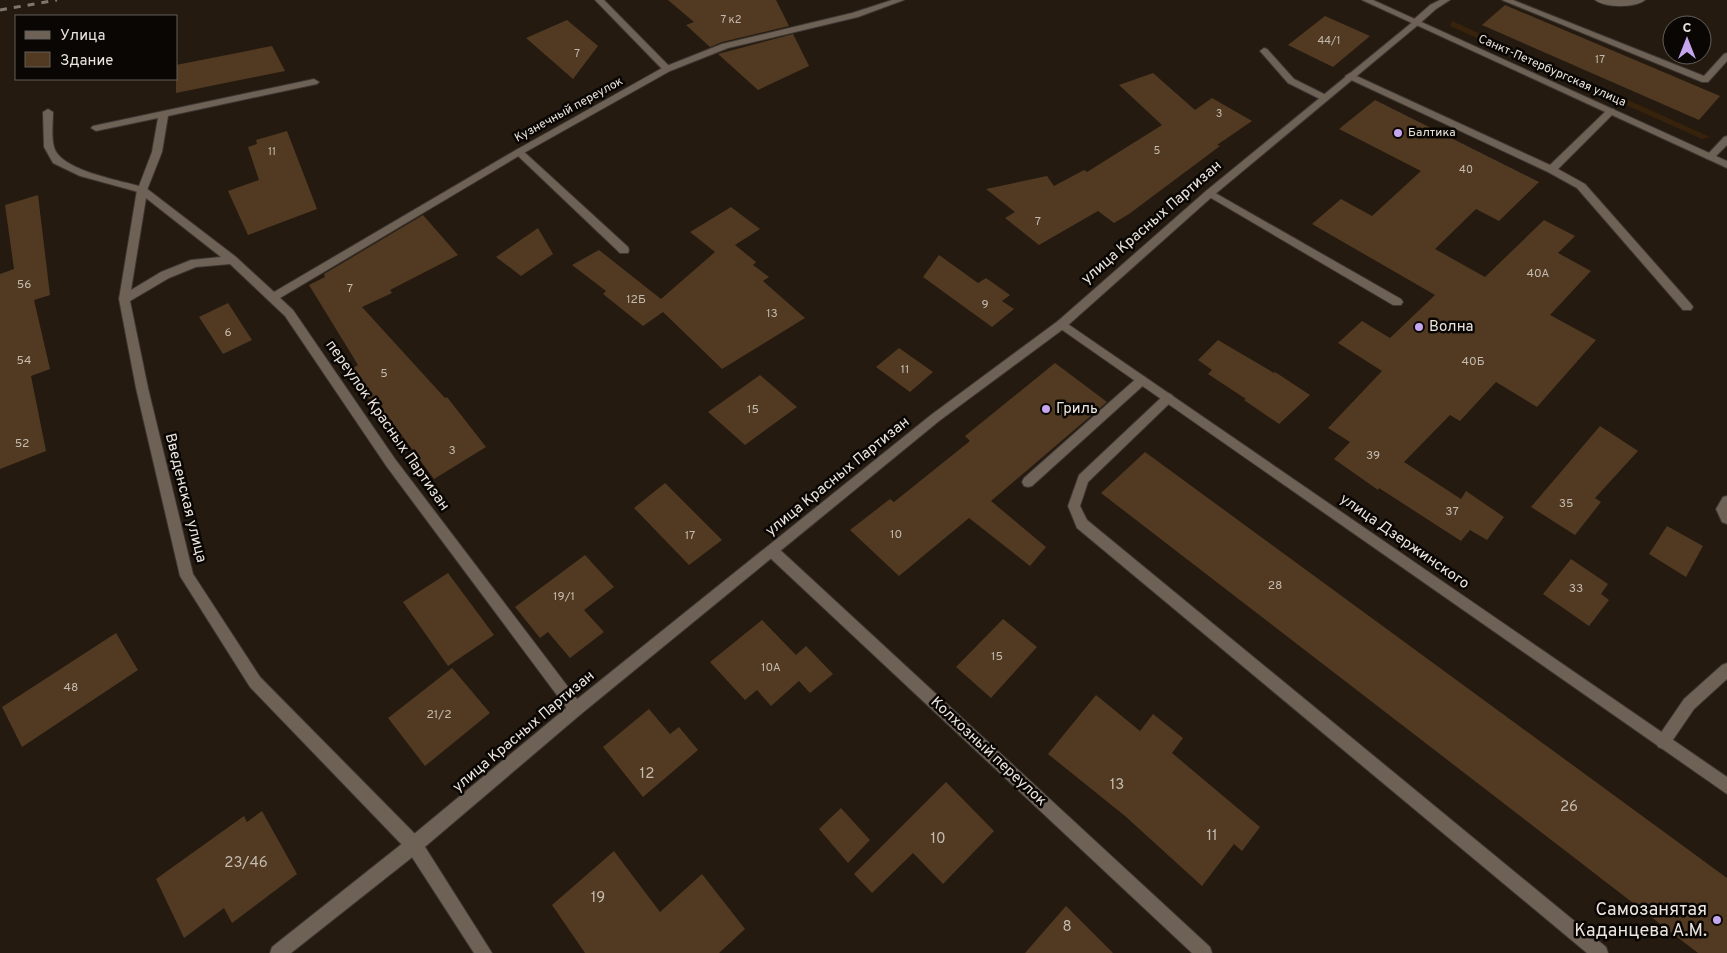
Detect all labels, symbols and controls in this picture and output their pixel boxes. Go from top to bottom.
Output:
house number: 7 к2 [721,13,741,27]
legend [15,15,178,80]
north arrow [1662,15,1712,65]
text: С [1683,20,1692,37]
text: Улица [60,27,105,46]
street label: Санкт-Петербургская улица [1476,31,1628,111]
house number: 44/1 [1317,34,1341,48]
house number: 7 [574,47,580,61]
text: Здание [60,52,113,71]
house number: 17 [1595,53,1605,67]
street label: Кузнечный переулок [512,73,626,146]
house number: 3 [1216,107,1222,121]
place label: Балтика [1408,125,1456,141]
marker: Балтика [1392,127,1404,139]
house number: 5 [1154,144,1161,158]
house number: 11 [268,145,276,159]
street label: улица Красных Партизан [1078,157,1226,289]
house number: 40 [1459,163,1473,177]
house number: 7 [1035,214,1041,230]
house number: 40А [1527,266,1549,282]
house number: 56 [17,277,31,293]
house number: 7 [347,281,353,297]
house number: 12Б [626,292,646,308]
house number: 9 [981,297,989,313]
house number: 13 [766,306,778,322]
place label: Волна [1429,318,1473,337]
marker: Волна [1413,321,1425,333]
house number: 6 [224,325,232,341]
street label: переулок Красных Партизан [321,337,453,515]
house number: 54 [16,353,32,369]
house number: 40Б [1461,354,1485,370]
house number: 11 [901,362,909,378]
house number: 5 [380,366,388,382]
place label: Гриль [1056,400,1098,419]
house number: 15 [747,402,759,418]
marker: Гриль [1040,403,1052,415]
street label: улица Красных Партизан [762,413,914,541]
street label: Введенская улица [160,431,210,565]
house number: 52 [15,436,29,452]
house number: 3 [448,443,456,459]
house number: 39 [1366,448,1380,464]
street label: улица Дзержинского [1335,490,1473,594]
house number: 35 [1559,496,1573,512]
house number: 37 [1445,504,1459,520]
house number: 10 [890,527,902,543]
house number: 17 [685,528,695,544]
house number: 28 [1268,578,1282,594]
house number: 33 [1569,581,1583,597]
house number: 19/1 [553,589,575,605]
house number: 15 [991,649,1003,665]
house number: 10А [761,660,781,676]
street label: улица Красных Партизан [449,667,599,797]
house number: 48 [64,680,78,696]
street label: Колхозный переулок [926,693,1050,811]
house number: 21/2 [426,707,452,723]
house number: 12 [640,765,654,784]
house number: 13 [1110,776,1124,795]
house number: 26 [1560,798,1578,817]
house number: 11 [1206,827,1218,846]
house number: 10 [930,830,946,849]
house number: 23/46 [224,854,268,873]
house number: 19 [591,889,605,908]
place label: Самозанятая Каданцева А.М. [1574,899,1707,943]
marker: Самозанятая Каданцева А.М. [1711,914,1723,926]
house number: 8 [1062,918,1072,937]

